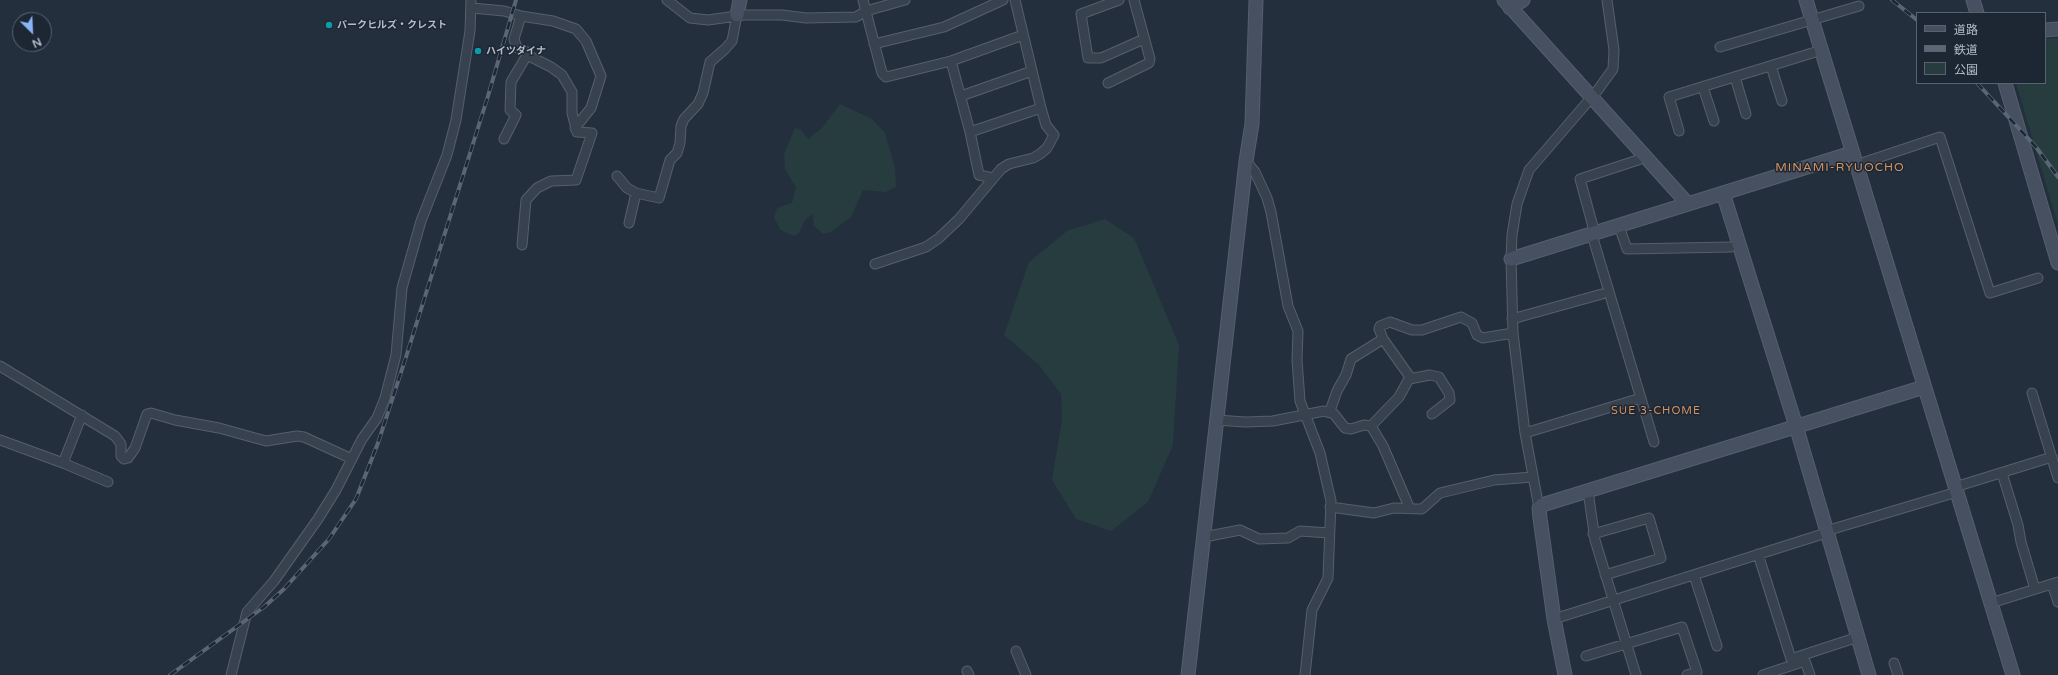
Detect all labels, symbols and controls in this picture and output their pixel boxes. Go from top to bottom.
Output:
north arrow [12,12,52,52]
legend [1916,12,2046,84]
place label: パークヒルズ・クレスト [337,19,447,31]
marker: パークヒルズ・クレスト [324,20,334,30]
text: 道路 [1954,23,1978,37]
text: N [30,35,43,50]
text: 鉄道 [1954,43,1978,57]
place label: ハイツダイナ [486,45,546,57]
marker: ハイツダイナ [473,46,483,56]
text: 公園 [1954,63,1978,77]
district label: MINAMI-RYUOCHO [1775,161,1905,175]
district label: SUE 3-CHOME [1611,404,1701,418]

